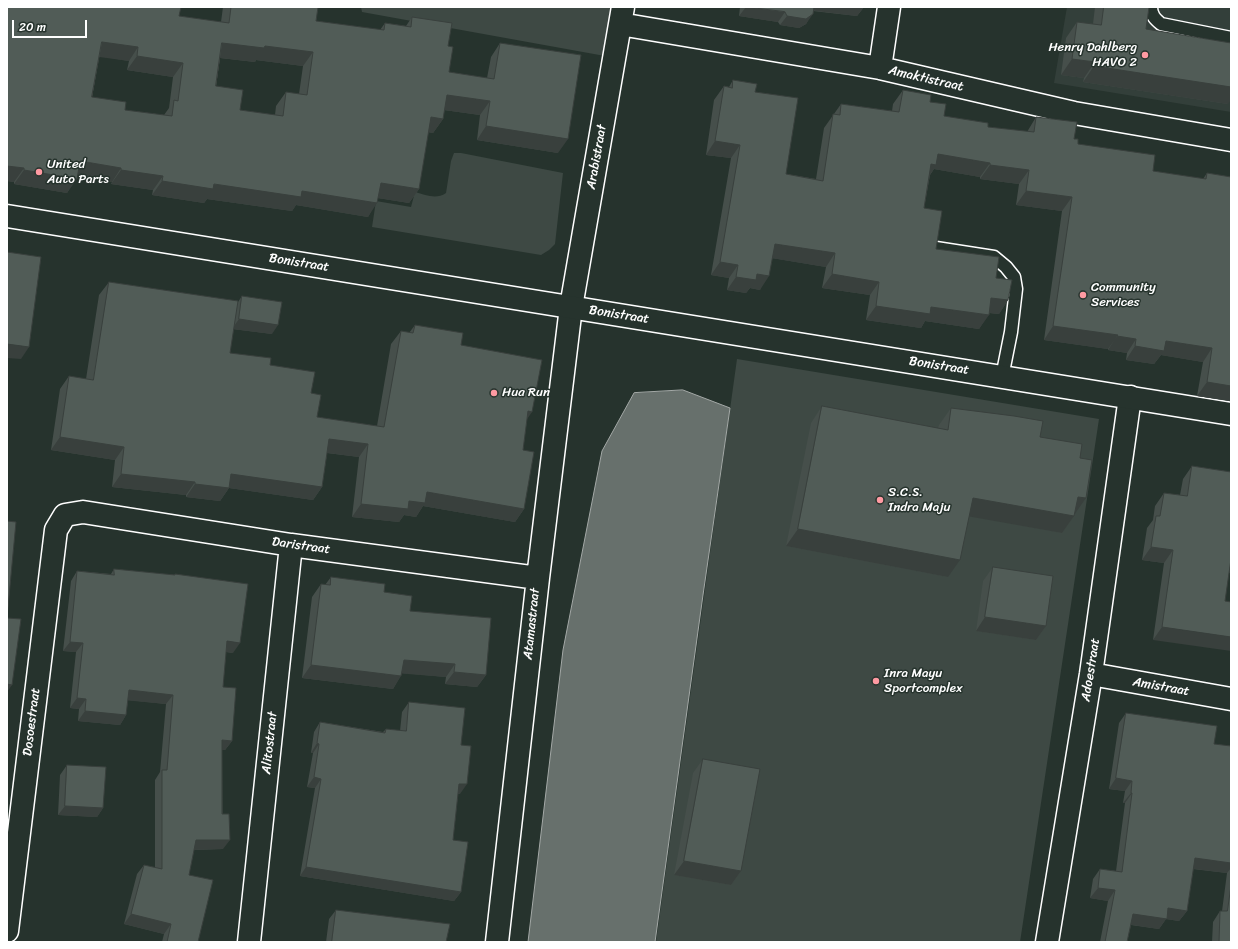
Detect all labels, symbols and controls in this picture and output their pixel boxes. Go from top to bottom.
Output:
scale bar [14,12,89,38]
text: 20 m [19,16,46,38]
place label: Henry Dahlberg HAVO 2 [1048,40,1137,71]
marker: Henry Dahlberg HAVO 2 [1140,50,1150,60]
street label: Amaktistraat [887,63,965,95]
street label: Arabistraat [584,123,610,191]
place label: United Auto Parts [47,157,109,188]
marker: United Auto Parts [34,167,44,177]
street label: Bonistraat [268,251,330,275]
place label: Community Services [1091,280,1156,311]
marker: Community Services [1078,290,1088,300]
street label: Bonistraat [588,303,650,327]
street label: Bonistraat [908,354,970,378]
place label: Hua Run [502,385,550,401]
marker: Hua Run [489,388,499,398]
place label: S.C.S. Indra Maju [888,485,951,516]
marker: S.C.S. Indra Maju [875,495,885,505]
street label: Daristraat [271,534,331,558]
street label: Atamastraat [520,587,544,661]
street label: Adoestraat [1078,637,1104,703]
place label: Inra Mayu Sportcomplex [884,666,963,697]
street label: Amistraat [1131,674,1191,700]
marker: Inra Mayu Sportcomplex [871,676,881,686]
street label: Dosoestraat [20,687,44,757]
street label: Alitostraat [259,711,281,775]

